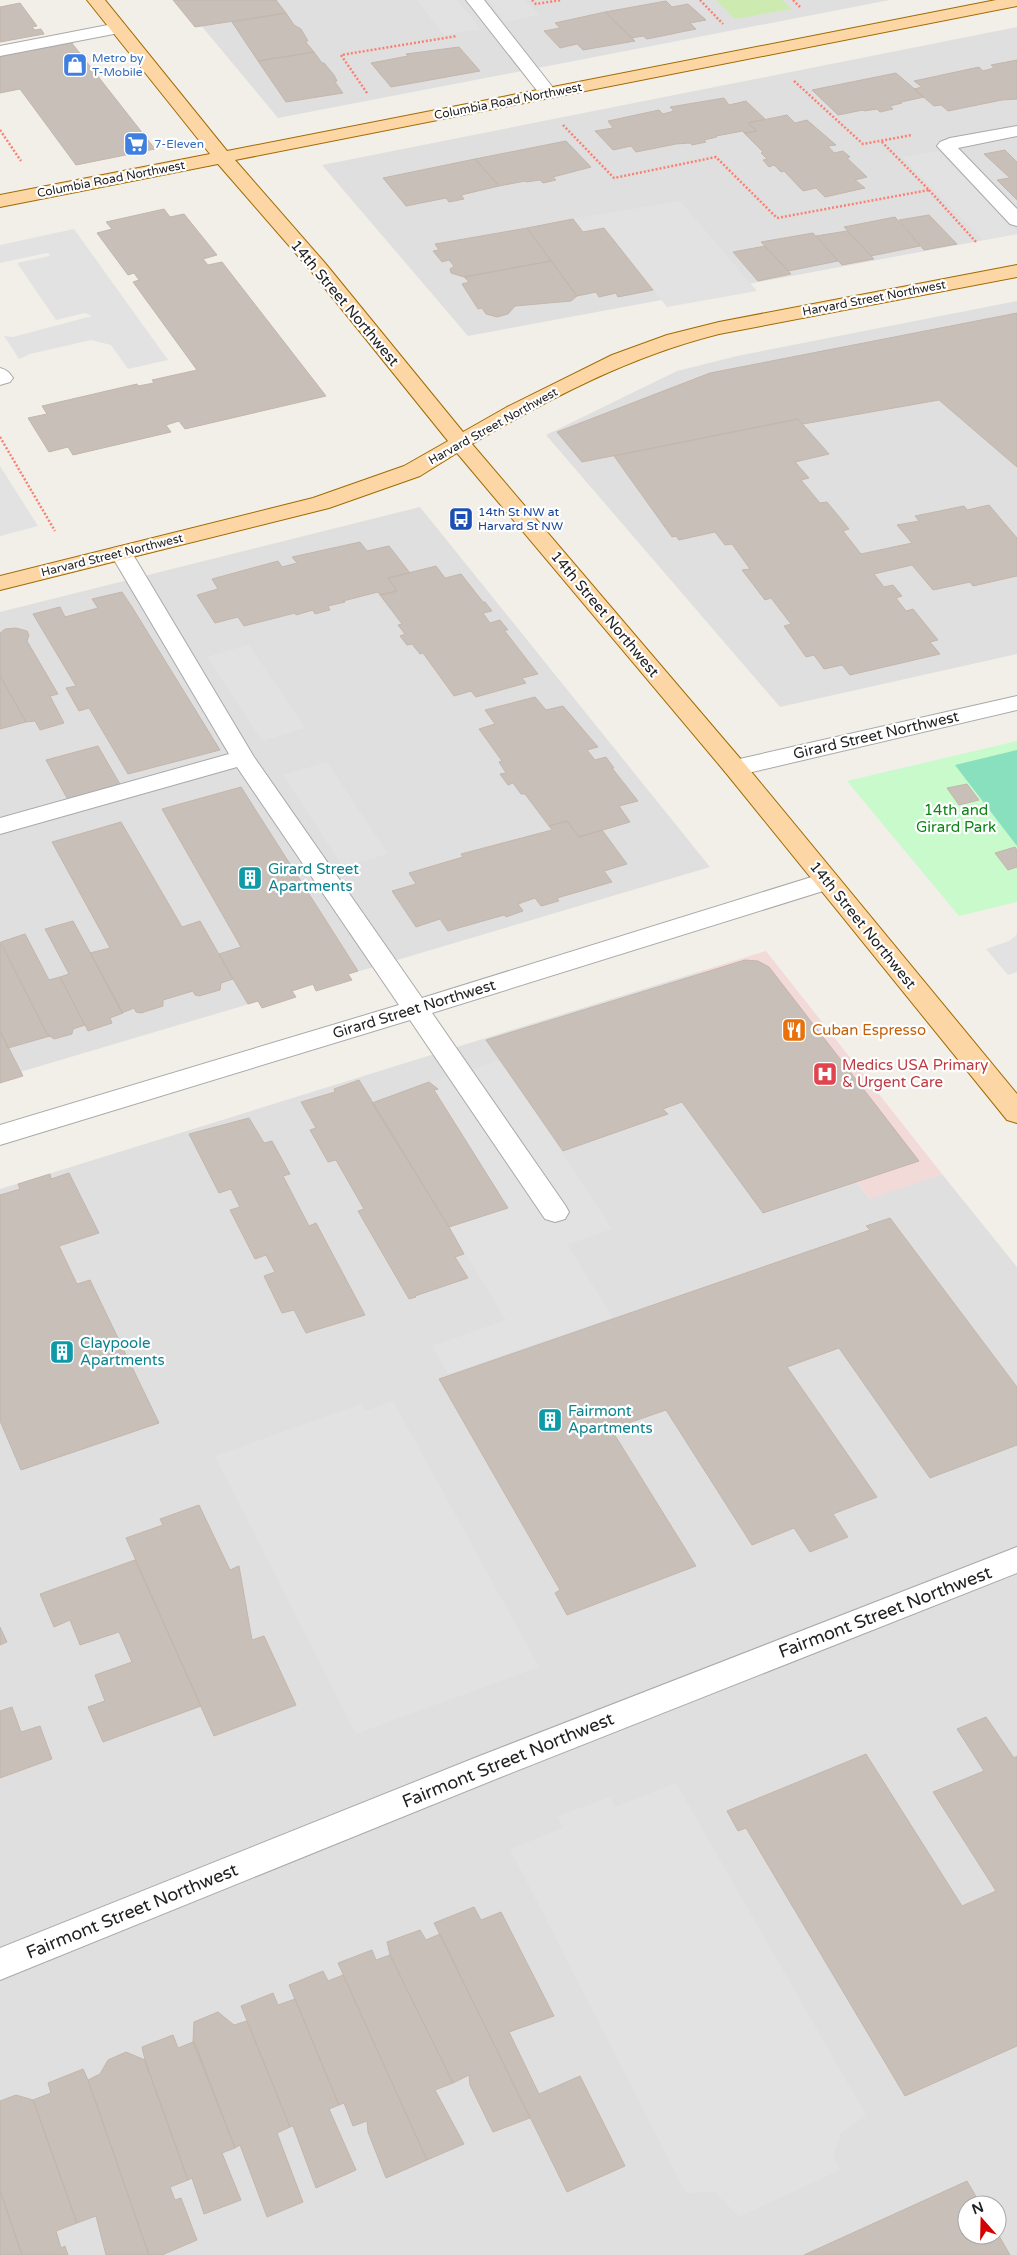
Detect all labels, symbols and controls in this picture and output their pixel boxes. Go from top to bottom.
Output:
place label: Metro by T-Mobile [92,51,144,79]
shop icon: Metro by T-Mobile [62,52,88,78]
street label: Columbia Road Northwest [433,80,583,122]
supermarket icon: 7-Eleven [123,131,149,157]
place label: 7-Eleven [154,137,204,151]
street label: Columbia Road Northwest [36,158,186,200]
street label: 14th Street Northwest [287,236,403,370]
street label: Harvard Street Northwest [801,277,947,319]
street label: Harvard Street Northwest [426,384,560,467]
place label: 14th St NW at Harvard St NW [478,505,563,533]
bus stop icon: 14th St NW at Harvard St NW [448,506,474,532]
street label: Harvard Street Northwest [40,530,185,579]
street label: 14th Street Northwest [547,547,663,681]
street label: Girard Street Northwest [791,707,961,763]
park label: 14th and Girard Park [916,801,996,836]
street label: 14th Street Northwest [806,858,920,993]
place label: Girard Street Apartments [268,860,359,895]
building icon: Girard Street Apartments [237,865,263,891]
street label: Girard Street Northwest [330,976,498,1042]
restaurant icon: Cuban Espresso [781,1017,807,1043]
place label: Cuban Espresso [812,1021,926,1039]
place label: Medics USA Primary & Urgent Care [842,1056,988,1091]
hospital icon: Medics USA Primary & Urgent Care [812,1061,838,1087]
place label: Claypoole Apartments [80,1334,165,1369]
building icon: Claypoole Apartments [49,1339,75,1365]
place label: Fairmont Apartments [568,1402,653,1437]
building icon: Fairmont Apartments [537,1407,563,1433]
street label: Fairmont Street Northwest [775,1561,995,1663]
street label: Fairmont Street Northwest [399,1707,617,1813]
street label: Fairmont Street Northwest [23,1858,241,1964]
north arrow [957,2195,1007,2245]
text: N [970,2198,986,2218]

